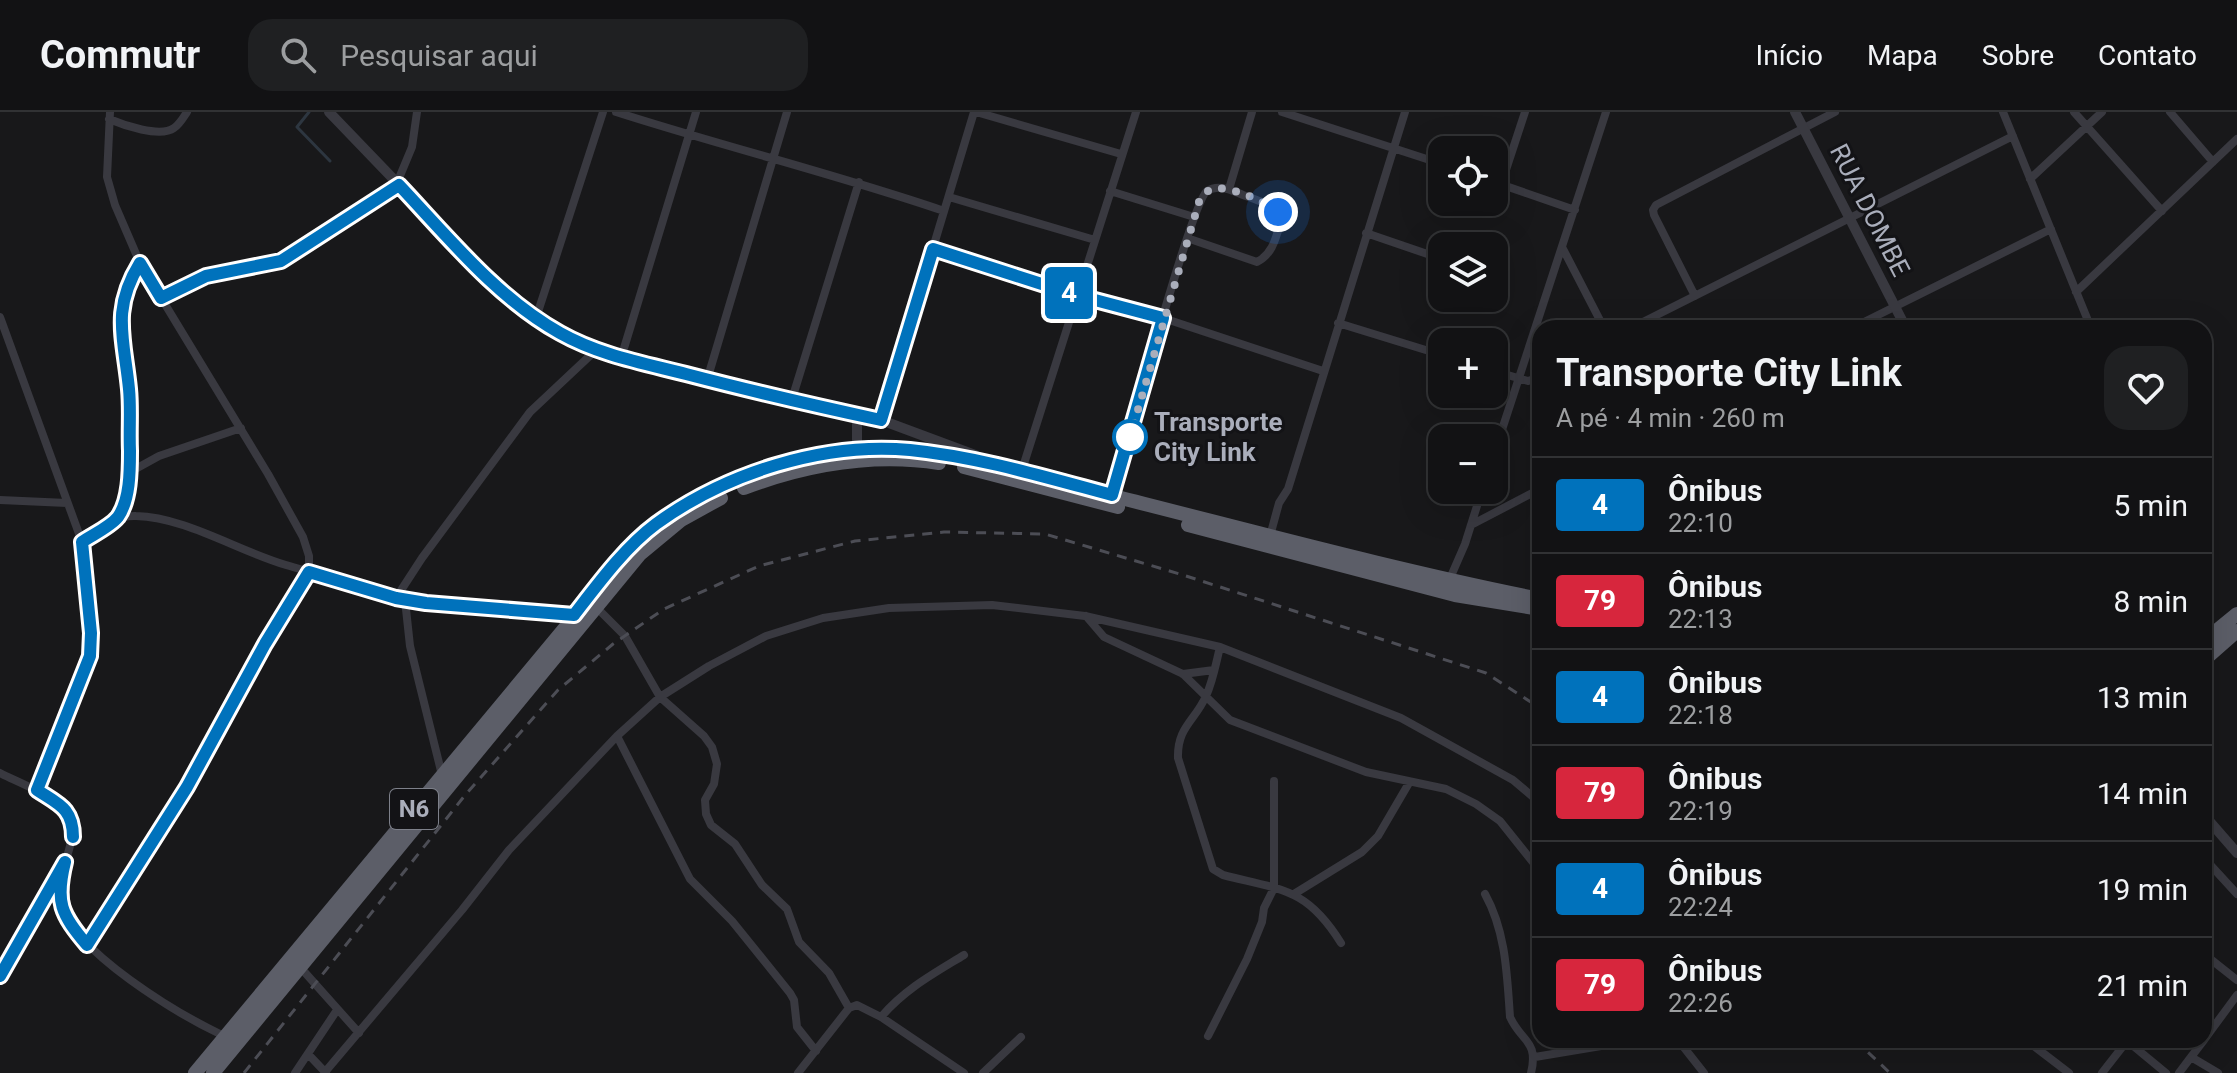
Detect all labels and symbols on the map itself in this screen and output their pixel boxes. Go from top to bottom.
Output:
street label: RUA DOMBE [1824,139,1916,281]
your location [1258,192,1298,232]
line badge: 4 [1043,267,1095,319]
place label: Transporte City Link [1154,407,1282,467]
marker: Transporte City Link [1113,420,1147,454]
road number: N6 [390,789,438,829]

